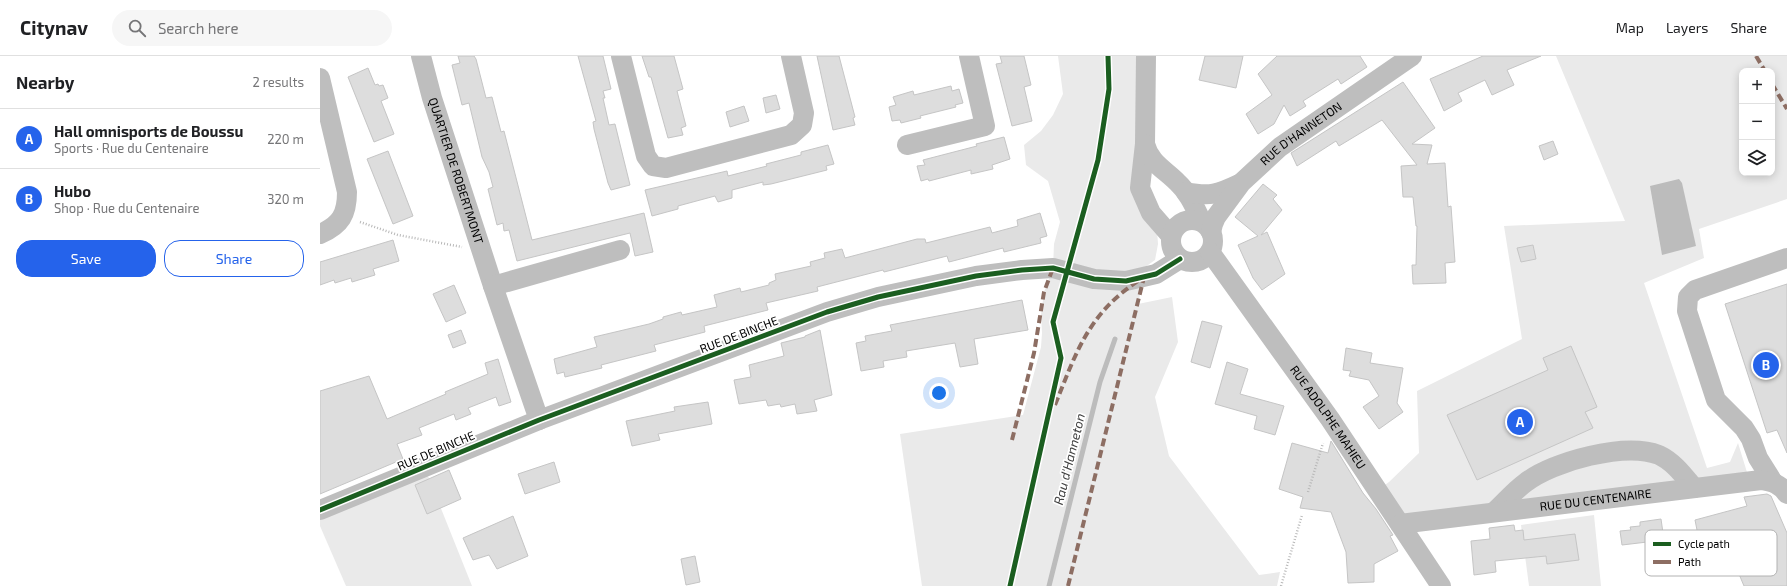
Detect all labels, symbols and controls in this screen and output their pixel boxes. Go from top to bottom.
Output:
search box [112,10,392,46]
text: Citynav [20,16,88,39]
icon: search [126,17,148,39]
text: Search here [158,19,238,37]
text: Map [1616,19,1644,36]
text: Layers [1666,19,1708,36]
text: Share [1730,19,1767,36]
map controls [1739,68,1775,176]
button: + [1739,68,1775,104]
text: Nearby [16,72,74,92]
text: 2 results [252,74,304,90]
street label: QUARTIER DE ROBERTMONT [425,96,487,246]
street label: RUE D'HANNETON [1257,99,1344,168]
button: − [1739,104,1775,140]
text: Hall omnisports de Boussu [54,122,243,140]
text: A [25,131,33,147]
text: 220 m [267,131,304,147]
text: Sports · Rue du Centenaire [54,140,209,156]
button: layers [1739,140,1775,176]
text: Hubo [54,182,91,200]
text: B [25,191,33,207]
text: 320 m [267,191,304,207]
text: Shop · Rue du Centenaire [54,200,200,216]
button: Save [16,240,156,277]
button: Share [164,240,304,277]
street label: RUE DE BINCHE [697,313,780,355]
pin: B [1753,350,1779,380]
street label: RUE ADOLPHE MAHIEU [1288,362,1369,471]
your location [929,383,949,403]
pin: A [1507,407,1533,437]
water label: Rau d'Hanneton [1050,412,1088,506]
street label: RUE DE BINCHE [395,427,477,473]
street label: RUE DU CENTENAIRE [1539,485,1652,513]
legend [1645,530,1777,576]
text: Cycle path [1678,537,1730,550]
text: Path [1678,555,1701,568]

